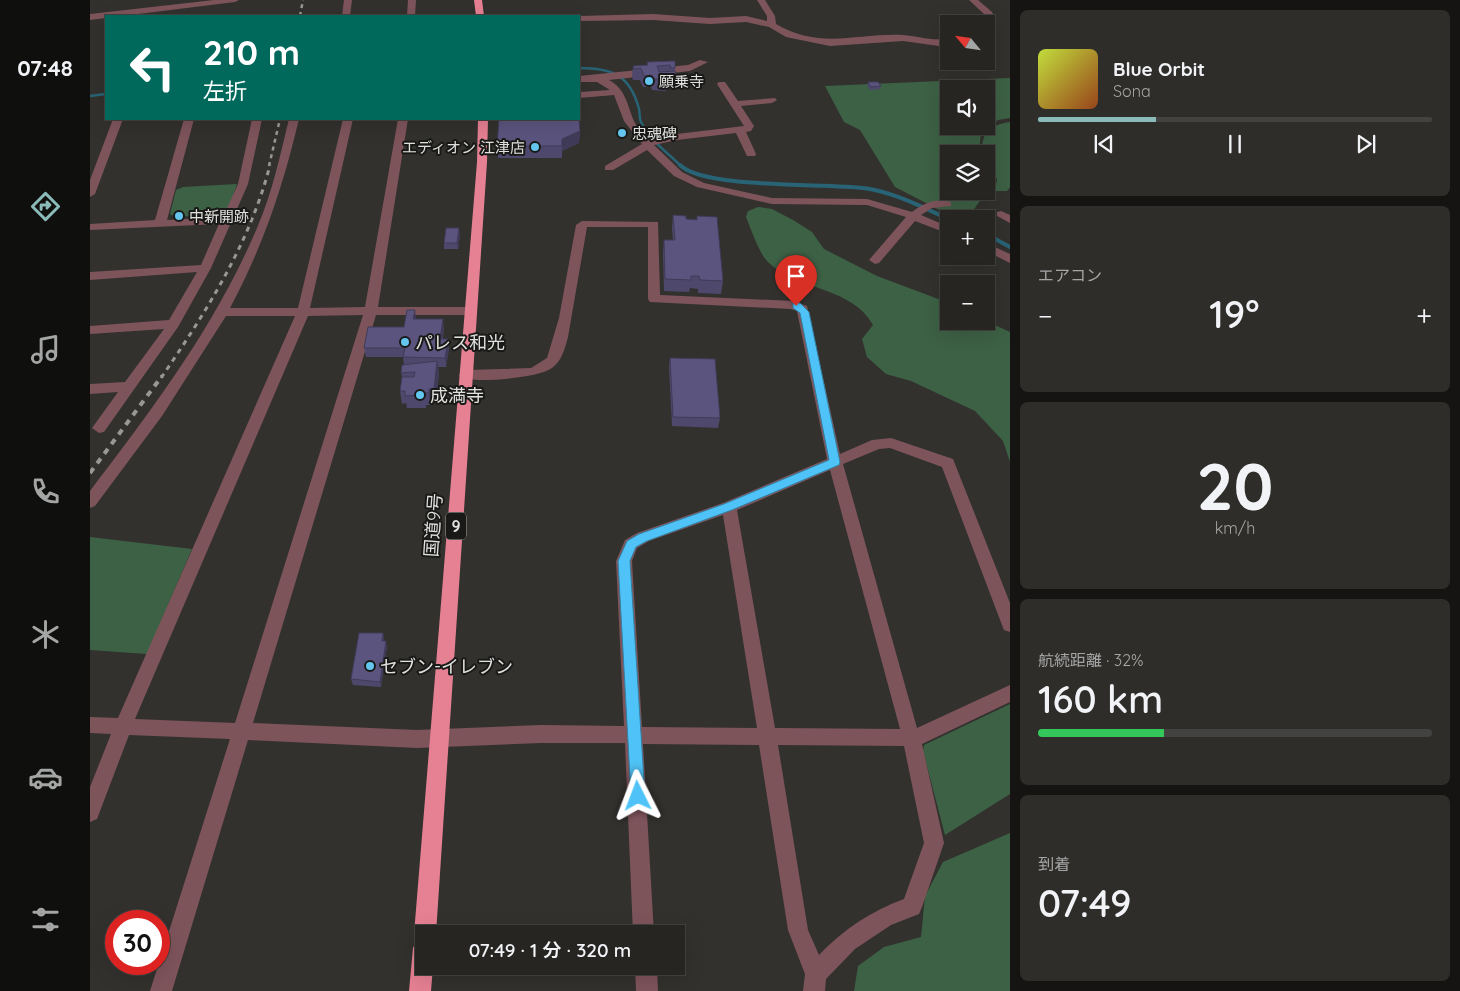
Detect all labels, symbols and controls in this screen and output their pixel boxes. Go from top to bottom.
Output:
north arrow [940,15,995,70]
map controls [940,15,995,330]
text: 210 m [203,30,300,74]
icon: left [120,35,185,100]
text: 07:48 [17,54,73,82]
text: Blue Orbit [1113,57,1205,81]
place label: 願乗寺 [659,72,704,91]
marker: 願乗寺 [643,75,655,87]
text: 左折 [203,77,247,105]
button: sound [940,80,995,135]
text: Sona [1113,81,1151,101]
place label: 忠魂碑 [632,124,677,143]
marker: 忠魂碑 [616,127,628,139]
icon: previous [1090,130,1118,158]
icon: pause [1221,130,1249,158]
icon: next [1352,130,1380,158]
place label: エディオン 江津店 [402,138,525,157]
marker: エディオン 江津店 [529,141,541,153]
button: layers [940,145,995,200]
icon: directions [28,189,63,224]
place label: 中新開跡 [189,207,249,226]
marker: 中新開跡 [173,210,185,222]
button: + [940,210,995,265]
pin [775,255,817,306]
icon: arrive [782,262,810,290]
text: エアコン [1038,265,1102,285]
button: − [940,275,995,330]
text: 19° [1209,290,1259,338]
text: − [1038,298,1053,333]
text: + [1416,298,1432,333]
place label: パレス和光 [415,331,505,354]
icon: music [28,332,63,367]
marker: パレス和光 [399,336,411,348]
place label: 成満寺 [430,384,484,407]
marker: 成満寺 [414,389,426,401]
text: 20 [1197,445,1273,526]
icon: phone [28,474,63,509]
street label: 国道9号 [419,492,447,558]
road number: 9 [446,512,466,540]
text: km/h [1215,518,1255,538]
icon: climate [28,617,63,652]
text: 航続距離 · 32% [1038,650,1144,670]
place label: セブン-イレブン [380,655,513,678]
marker: セブン-イレブン [364,660,376,672]
text: 160 km [1038,675,1163,723]
icon: car [28,760,63,795]
position arrow [611,769,663,821]
text: 到着 [1038,854,1070,874]
text: 07:49 [1038,879,1131,927]
icon: filters [28,902,63,937]
speed limit sign: 30 [105,910,170,975]
text: 07:49 · 1 分 · 320 m [469,938,631,962]

